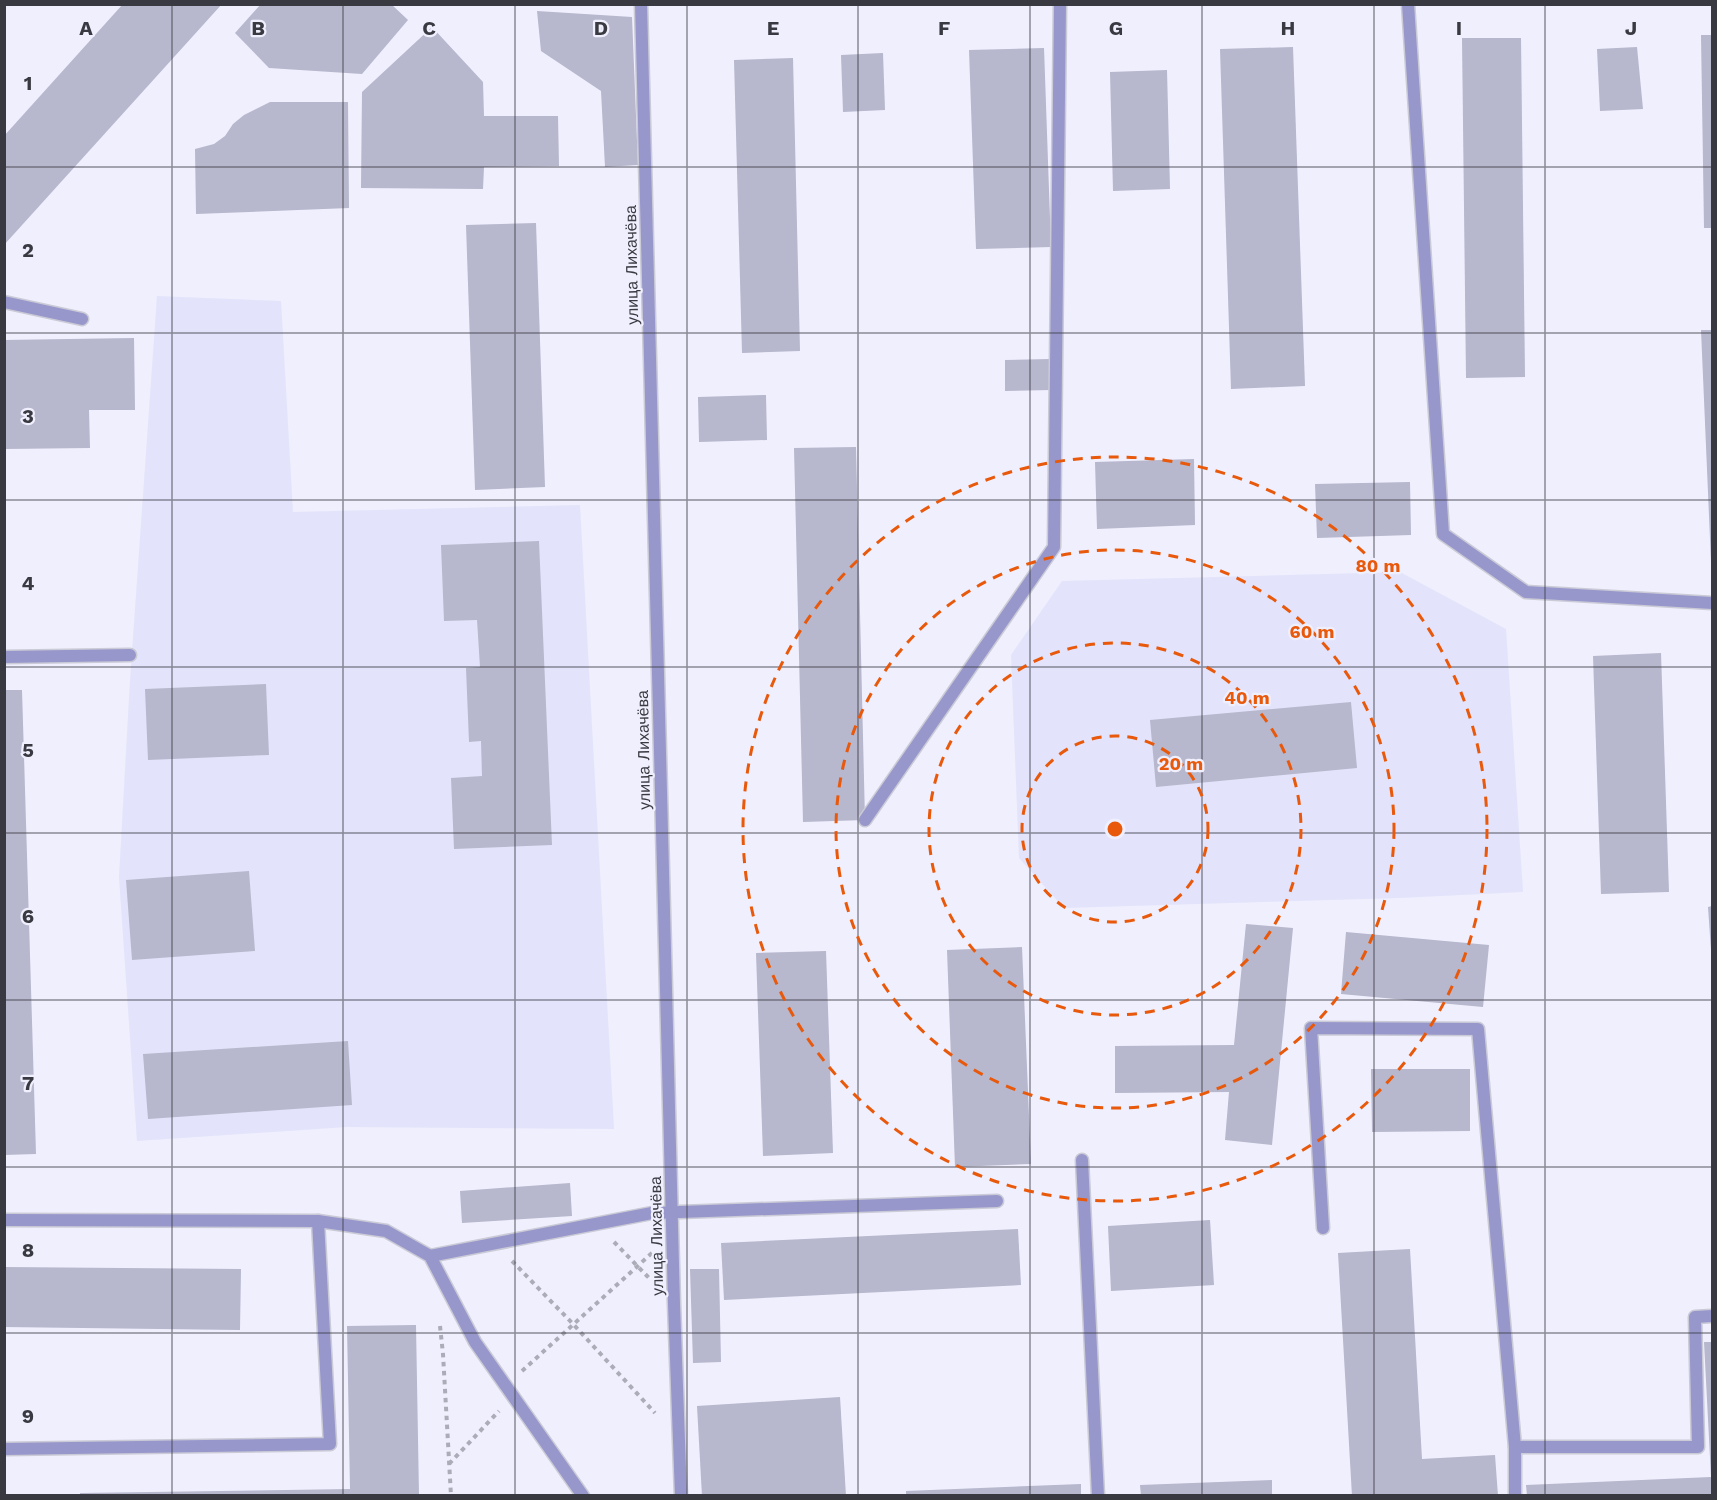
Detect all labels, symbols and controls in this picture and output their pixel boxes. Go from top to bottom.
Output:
text: A [79,16,93,40]
text: B [251,16,265,40]
text: C [422,16,436,40]
text: D [594,16,608,40]
text: E [767,16,779,40]
text: F [938,16,950,40]
text: G [1109,16,1123,40]
text: H [1281,16,1295,40]
text: I [1456,16,1462,40]
text: J [1625,16,1637,40]
text: 1 [24,71,32,95]
street label: улица Лихачёва [621,205,642,325]
text: 2 [22,238,34,262]
text: 3 [22,404,34,428]
text: 80 m [1356,555,1400,576]
text: 4 [22,571,35,595]
text: 60 m [1290,621,1334,642]
text: 40 m [1224,687,1270,708]
street label: улица Лихачёва [633,690,654,810]
text: 5 [22,738,34,762]
text: 20 m [1159,753,1203,774]
centre of rings [1105,819,1125,839]
text: 6 [22,904,34,928]
text: 7 [22,1071,34,1095]
street label: улица Лихачёва [646,1176,667,1296]
text: 8 [22,1238,34,1262]
text: 9 [22,1404,34,1428]

